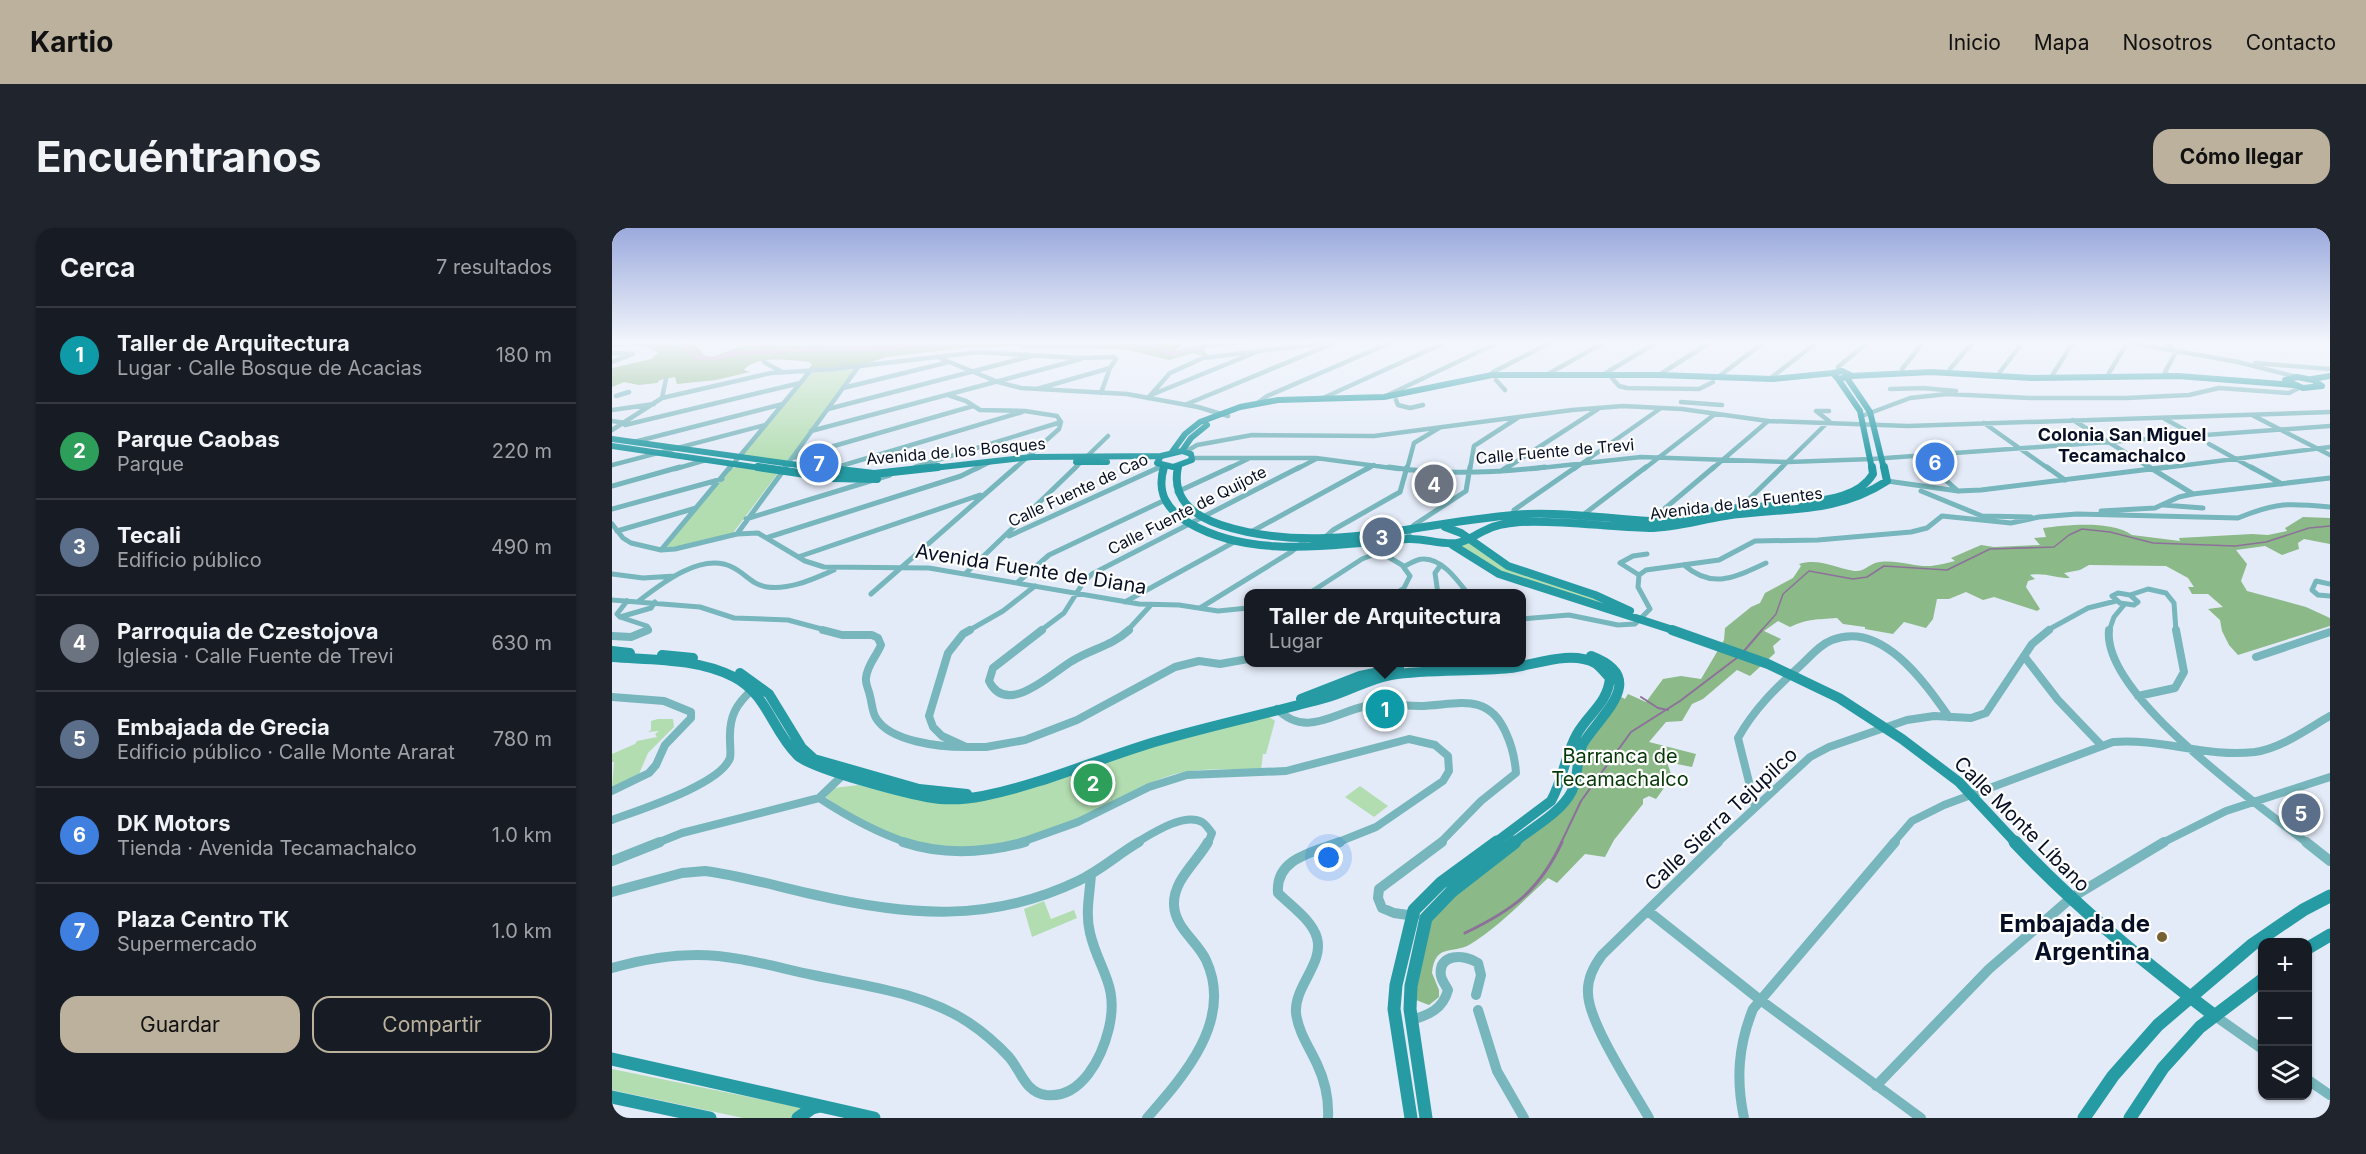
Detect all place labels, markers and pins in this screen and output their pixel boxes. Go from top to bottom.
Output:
pin: 7 [800,440,838,486]
pin: 6 [1916,440,1954,484]
pin: 4 [1414,462,1454,506]
pin: 3 [1362,514,1402,560]
pin: 1 [1366,686,1404,732]
pin: 2 [1074,760,1112,806]
pin: 5 [2282,790,2320,836]
place label: Embajada de Argentina [2000,909,2150,966]
marker: Embajada de Argentina [2155,930,2169,944]

